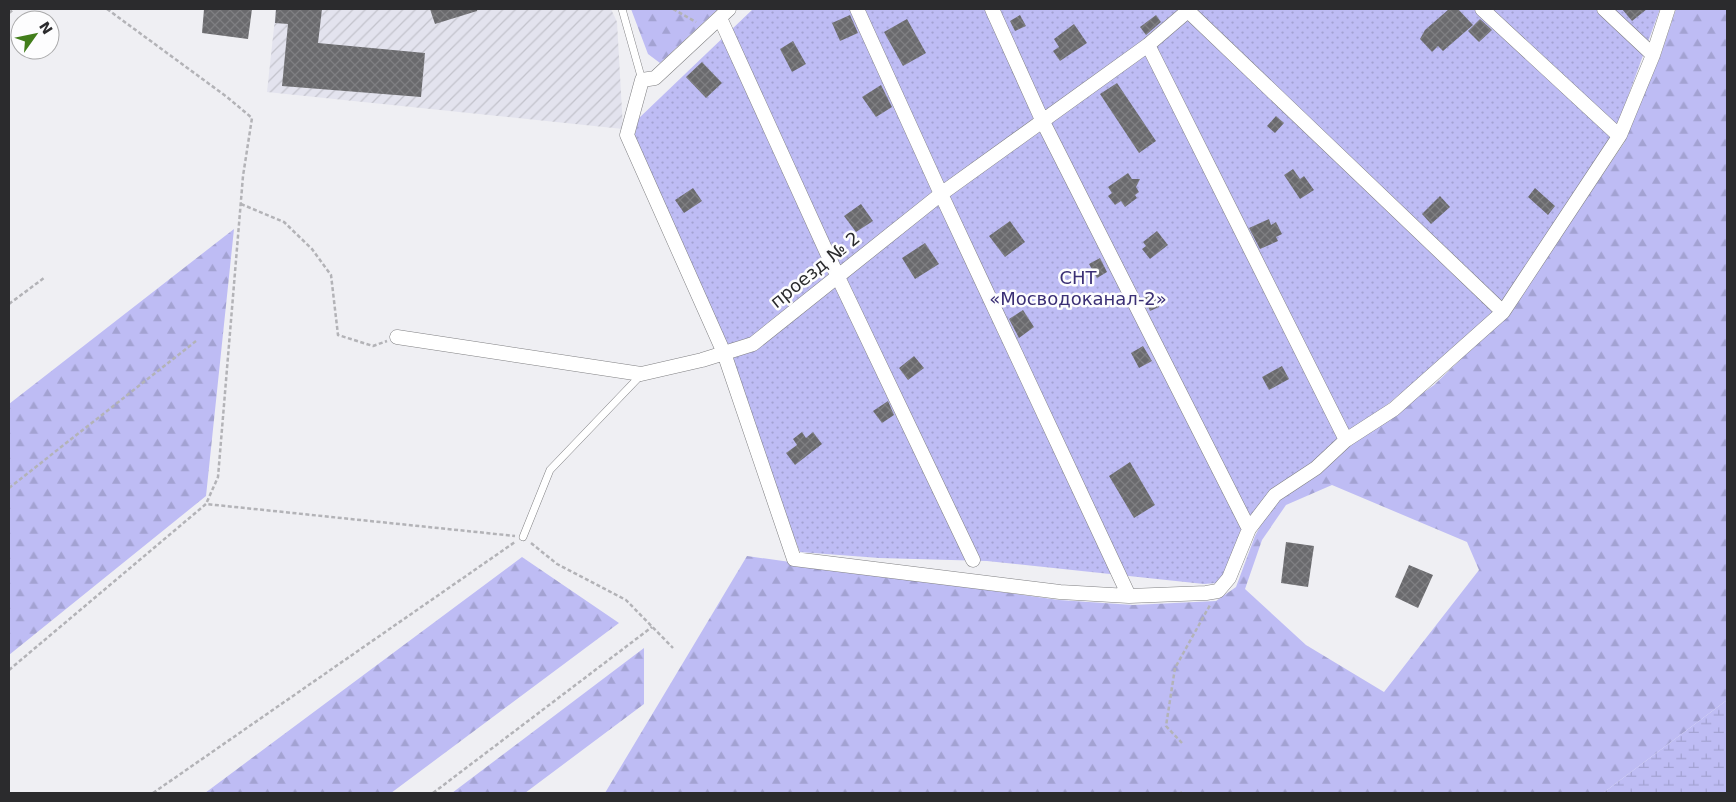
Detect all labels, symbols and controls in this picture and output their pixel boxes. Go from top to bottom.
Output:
north arrow [10,10,60,60]
text: N [36,19,56,37]
street label: проезд № 2 [766,227,864,312]
park label: СНТ «Мосводоканал-2» [989,267,1167,309]

